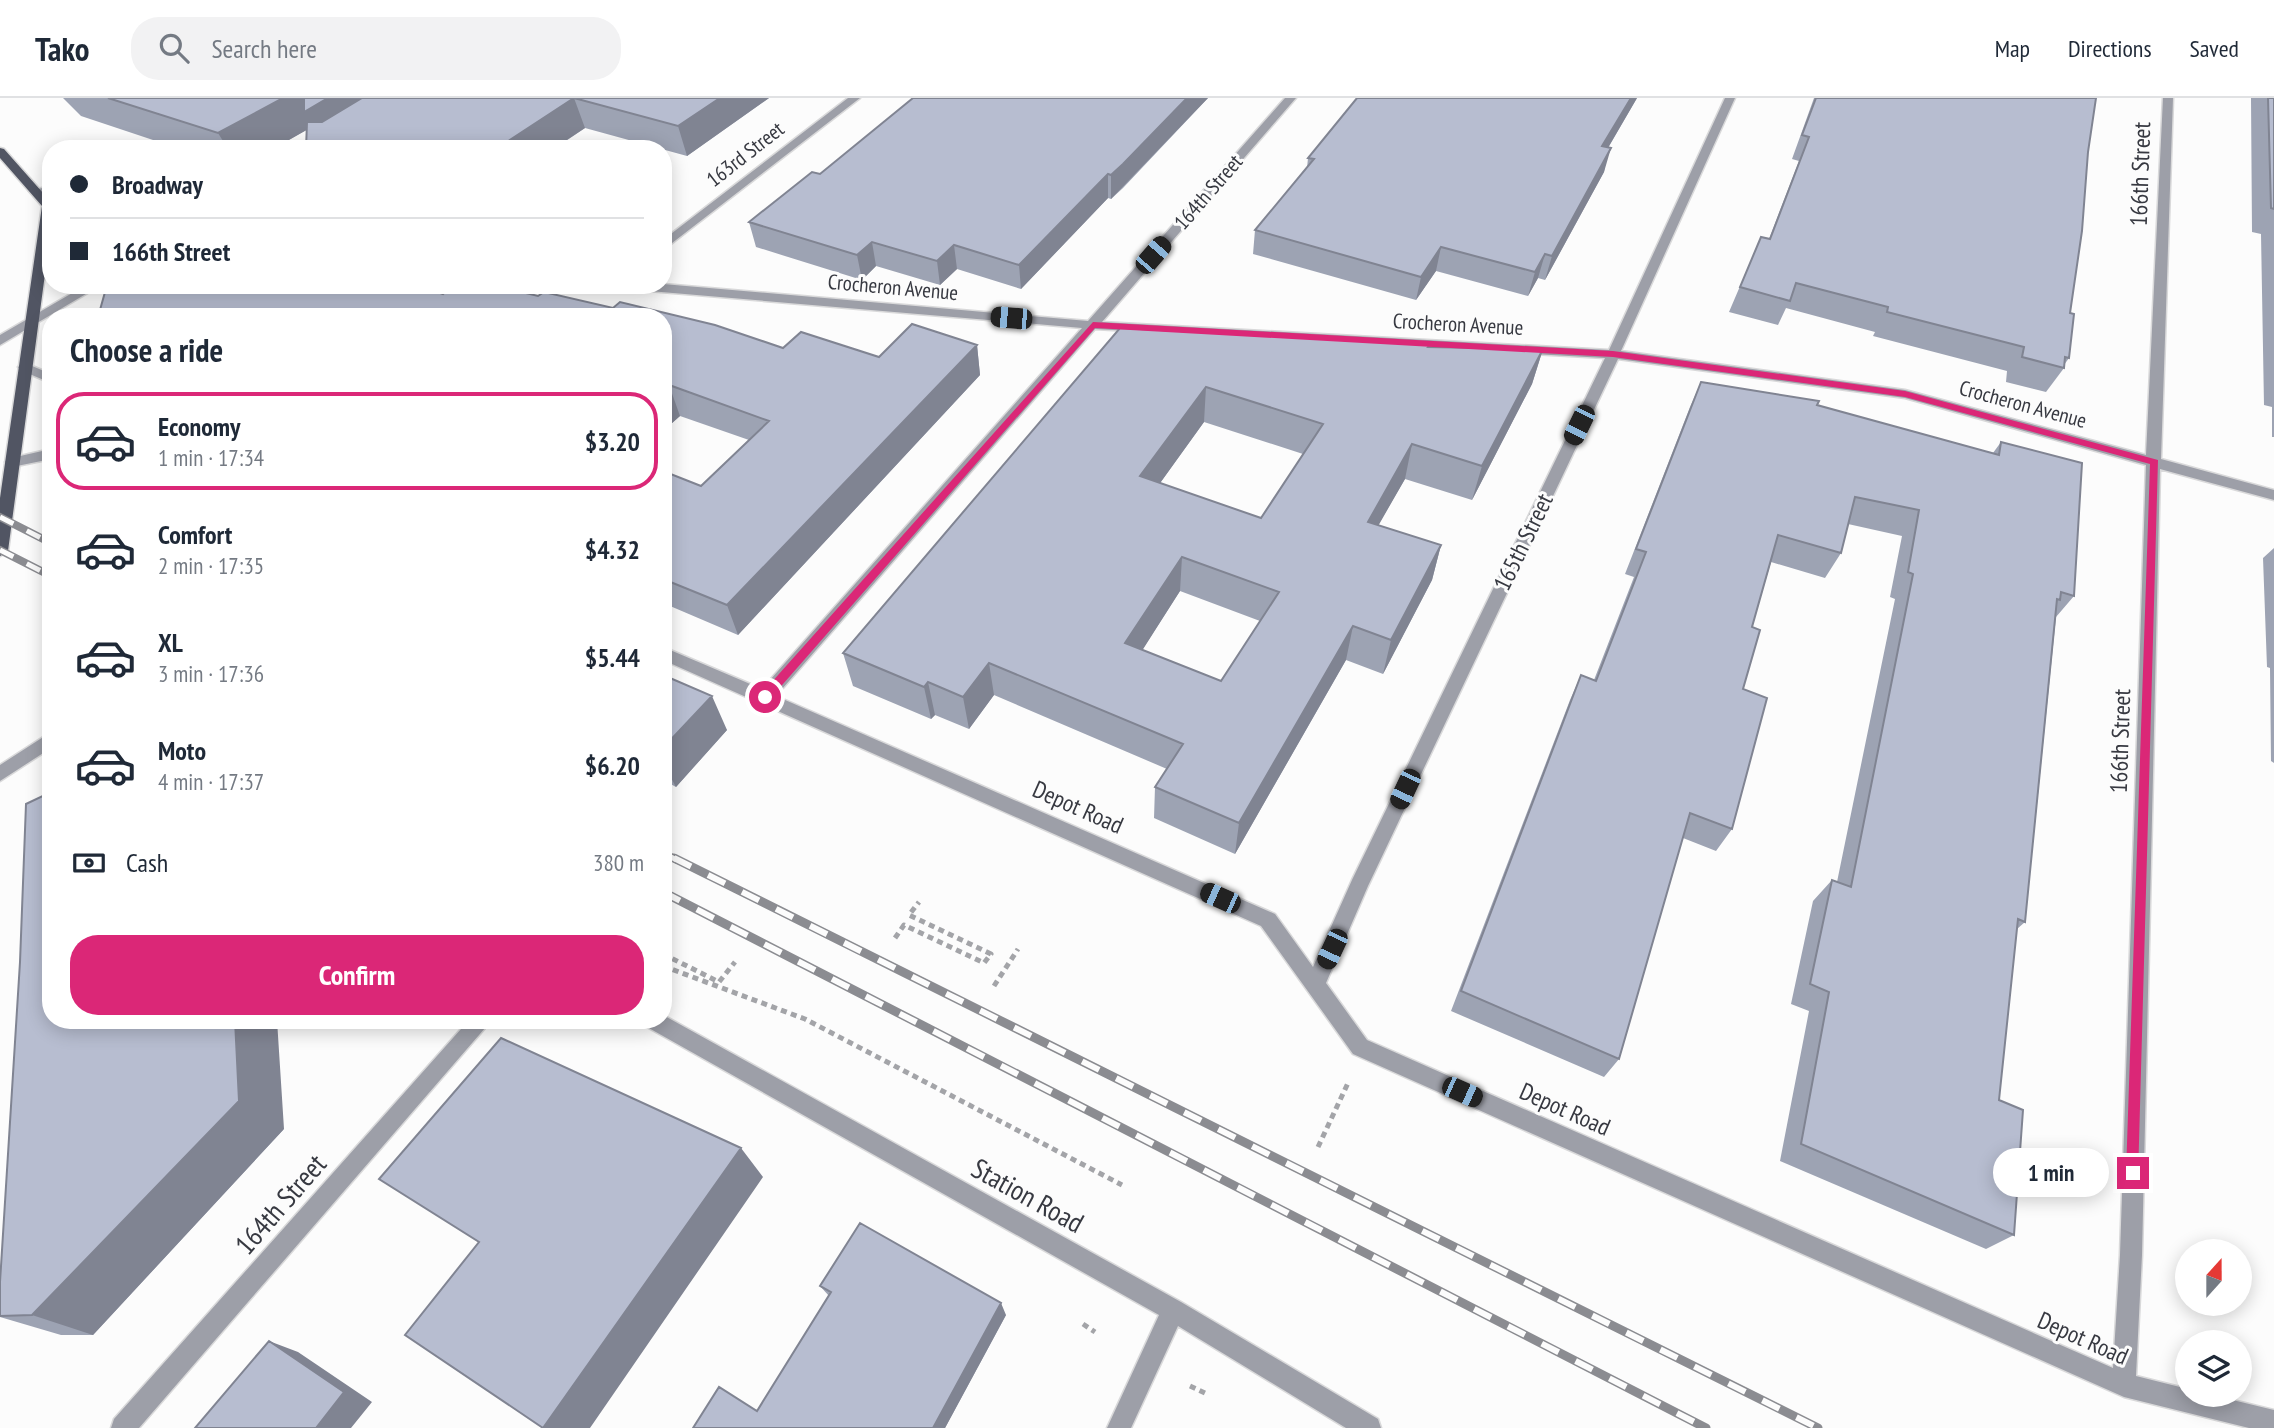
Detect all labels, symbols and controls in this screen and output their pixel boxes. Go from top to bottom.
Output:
search box [131,17,621,80]
text: Tako [35,27,89,70]
icon: search [155,29,193,67]
text: Search here [211,32,317,65]
text: Map [1995,33,2030,64]
text: Directions [2068,33,2152,64]
text: Saved [2190,33,2239,64]
street label: 163rd Street [701,115,789,193]
street label: 166th Street [2123,121,2157,227]
street label: 164th Street [1168,149,1248,235]
text: Broadway [112,168,203,201]
car [1132,232,1175,278]
text: 166th Street [112,235,230,268]
street label: Crocheron Avenue [827,268,959,306]
car [990,306,1033,330]
street label: Crocheron Avenue [1392,307,1524,341]
text: Choose a ride [70,329,223,371]
street label: Crocheron Avenue [1956,374,2090,434]
car [1561,402,1598,448]
icon: car [74,410,137,473]
text: Economy [158,410,240,443]
text: $3.20 [585,425,640,458]
text: 1 min · 17:34 [158,443,264,472]
street label: 165th Street [1486,488,1560,596]
icon: car [74,518,137,581]
text: Comfort [158,518,232,551]
text: $4.32 [585,533,640,566]
text: 2 min · 17:35 [158,551,264,580]
icon: car [74,626,137,689]
text: XL [158,626,183,659]
text: $5.44 [585,641,640,674]
text: 3 min · 17:36 [158,659,264,688]
route start [749,681,781,713]
street label: 166th Street [2103,688,2137,794]
icon: car [74,734,137,797]
text: Moto [158,734,206,767]
text: $6.20 [585,749,640,782]
car [1387,766,1424,812]
text: 4 min · 17:37 [158,767,264,796]
street label: Depot Road [1028,773,1128,841]
icon: cash [70,844,108,882]
text: Cash [126,846,168,879]
text: 380 m [593,848,644,877]
car [1197,880,1244,916]
car [1314,926,1351,972]
button: Confirm [70,935,644,1015]
car [1439,1074,1486,1110]
street label: Depot Road [1515,1075,1615,1143]
street label: 164th Street [226,1146,334,1262]
callout: 1 min [1993,1148,2108,1198]
street label: Station Road [965,1149,1091,1241]
route end [2117,1157,2149,1189]
text: 1 min [2028,1158,2074,1187]
north arrow [2175,1239,2252,1316]
map controls [2175,1239,2252,1407]
street label: Depot Road [2033,1304,2133,1372]
button: layers [2175,1330,2252,1407]

